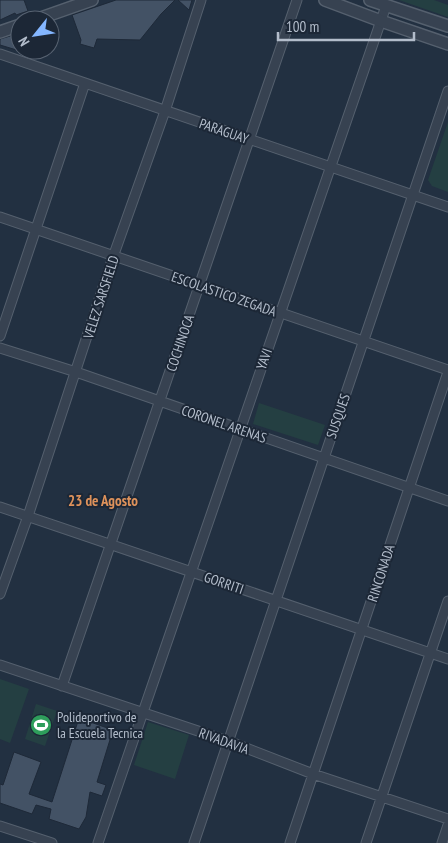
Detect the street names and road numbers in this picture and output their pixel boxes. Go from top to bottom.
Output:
street label: PARAGUAY [197,114,252,148]
street label: VELEZ SARSFIELD [79,253,123,342]
street label: ESCOLASTICO ZEGADA [169,268,279,320]
street label: COCHINOCA [162,312,198,374]
street label: YAVI [252,346,276,372]
street label: SUSQUES [322,391,354,441]
street label: CORONEL ARENAS [179,401,269,447]
street label: RINCONADA [363,542,399,604]
street label: GORRITI [202,568,246,598]
street label: RIVADAVIA [196,724,252,758]

